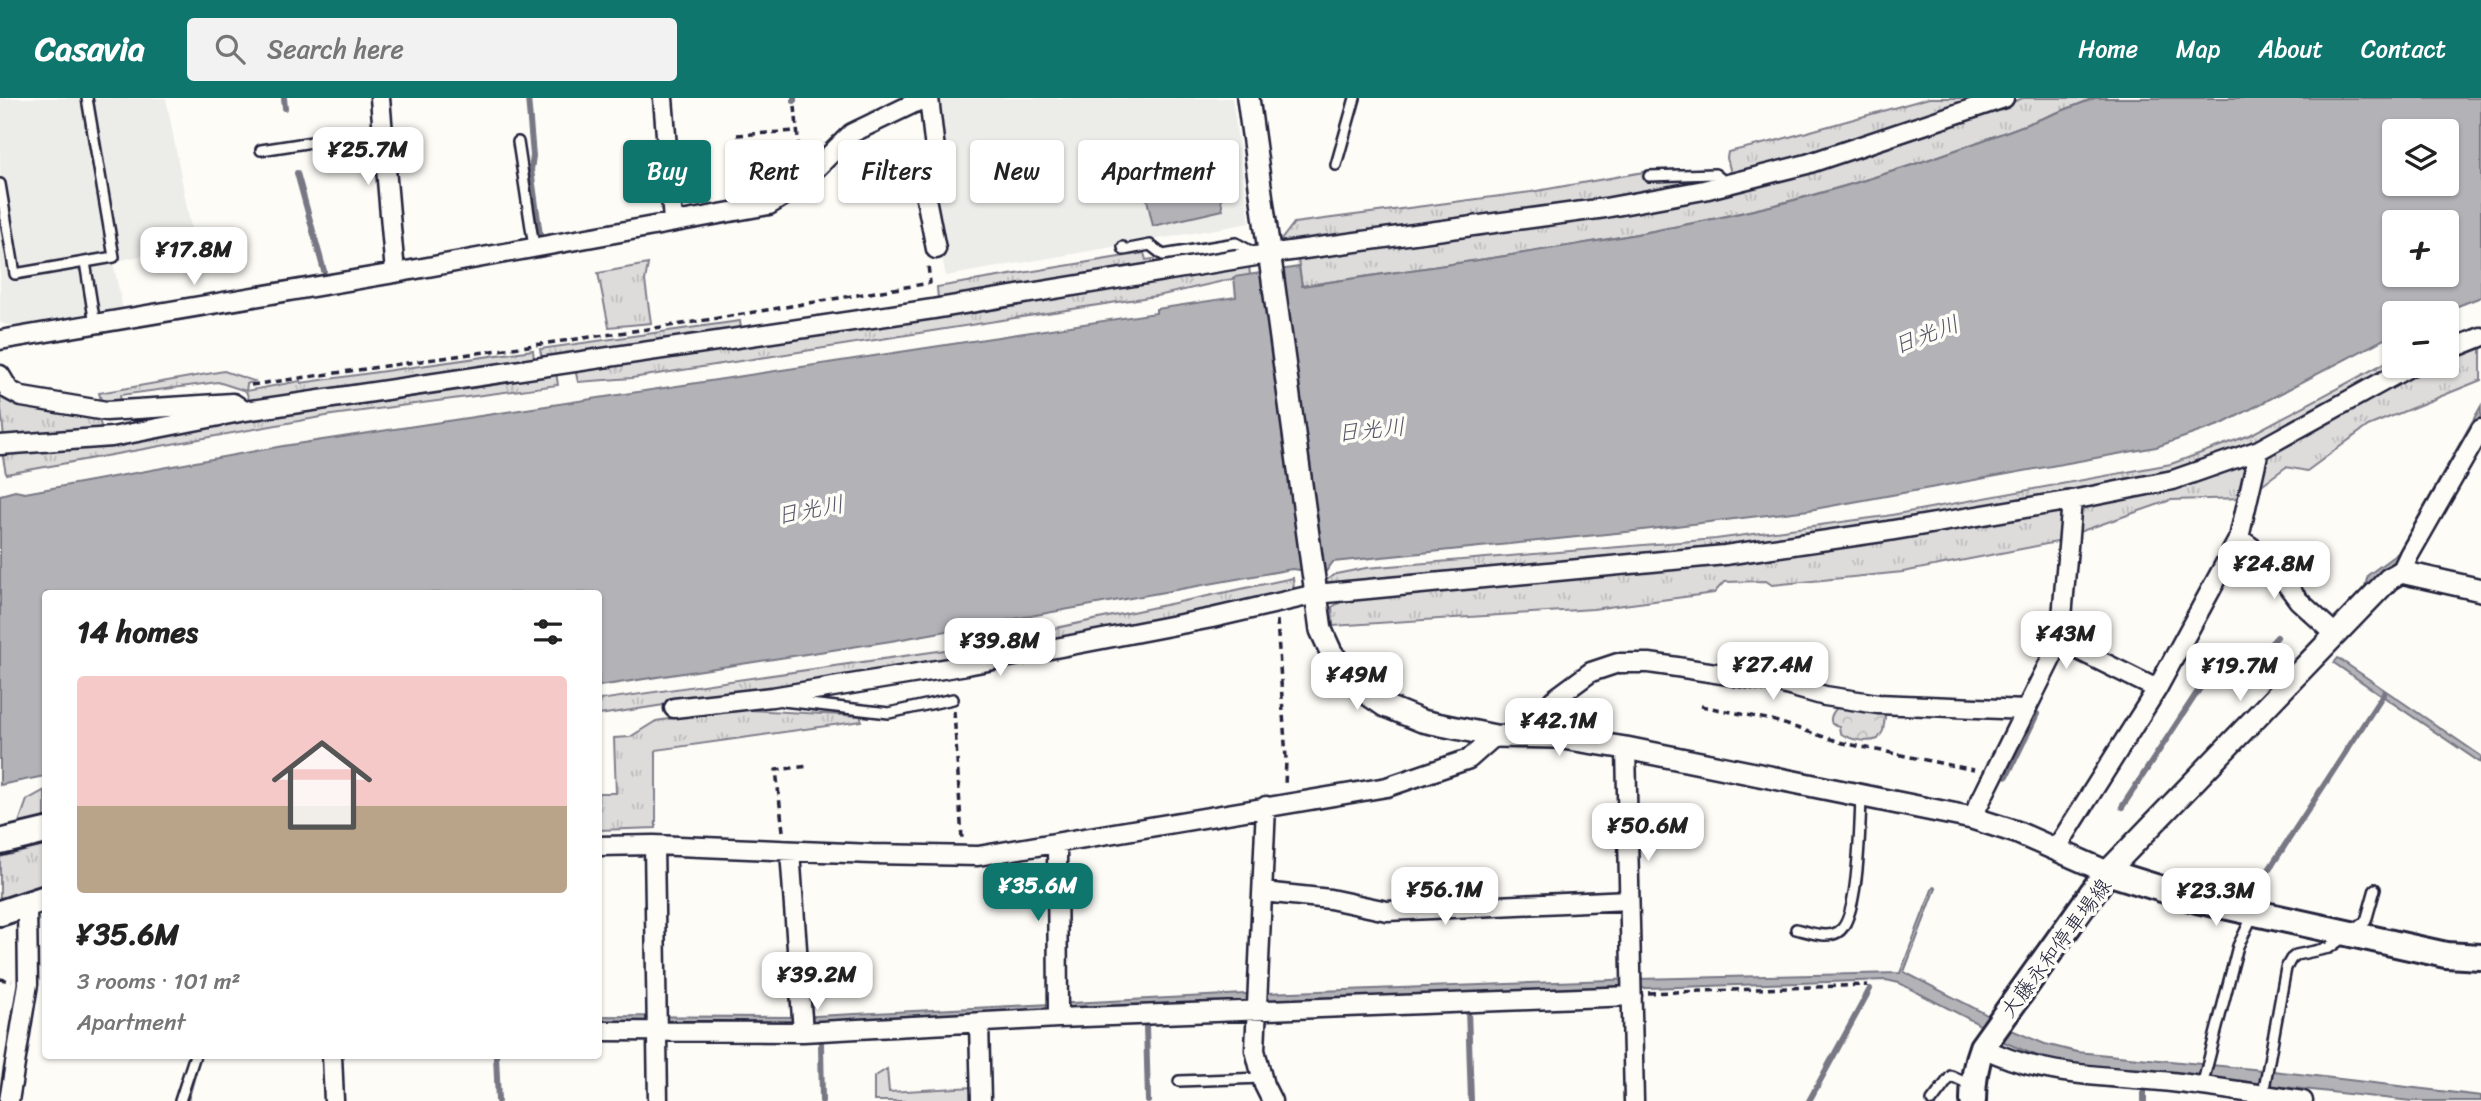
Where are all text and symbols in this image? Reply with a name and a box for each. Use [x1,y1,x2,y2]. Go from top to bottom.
search box [187,18,677,81]
text: Casavia [35,20,145,78]
text: Search here [267,26,404,72]
text: Home [2078,28,2138,70]
text: Map [2176,28,2220,70]
text: About [2258,28,2323,70]
text: Contact [2361,28,2446,70]
icon: search [211,30,249,68]
map controls [2382,119,2459,378]
button: layers [2382,119,2459,196]
pin: ¥25.7M [311,127,425,187]
text: ¥25.7M [329,129,407,170]
chip: Buy [623,140,711,203]
chip: Rent [725,140,824,203]
chip: Filters [838,140,956,203]
chip: New [970,140,1064,203]
chip: Apartment [1078,140,1239,203]
button: + [2382,210,2459,287]
pin: ¥17.8M [137,228,251,287]
text: ¥17.8M [156,229,232,270]
button: − [2382,301,2459,378]
water label: 日光川 [1886,303,1966,367]
water label: 日光川 [1335,406,1407,454]
water label: 日光川 [772,483,848,537]
pin: ¥24.8M [2217,542,2331,601]
text: ¥24.8M [2234,543,2314,584]
text: 14 homes [77,605,198,659]
pin: ¥43M [2025,612,2107,671]
icon: filters [529,613,567,651]
text: ¥43M [2037,613,2095,654]
pin: ¥39.8M [943,618,1057,678]
text: ¥39.8M [960,620,1040,661]
pin: ¥27.4M [1716,642,1830,702]
text: ¥27.4M [1733,644,1813,685]
pin: ¥19.7M [2183,644,2297,703]
text: ¥19.7M [2202,645,2278,686]
pin: ¥49M [1316,652,1398,712]
text: ¥49M [1327,654,1387,695]
pin: ¥42.1M [1502,698,1616,758]
text: ¥42.1M [1521,700,1597,741]
icon: home [259,722,385,848]
pin: ¥50.6M [1591,804,1705,863]
text: ¥50.6M [1608,805,1688,846]
pin: ¥35.6M [981,864,1095,923]
text: ¥35.6M [999,865,1077,906]
pin: ¥56.1M [1388,868,1502,927]
pin: ¥23.3M [2159,868,2273,928]
text: ¥56.1M [1407,869,1483,910]
street label: 大藤永和停車場線 [1990,869,2122,1027]
text: ¥23.3M [2177,870,2255,911]
text: ¥35.6M [77,907,179,961]
pin: ¥39.2M [760,953,874,1012]
text: ¥39.2M [778,954,856,995]
text: 3 rooms · 101 m² [77,961,241,1002]
text: Apartment [77,1002,186,1043]

